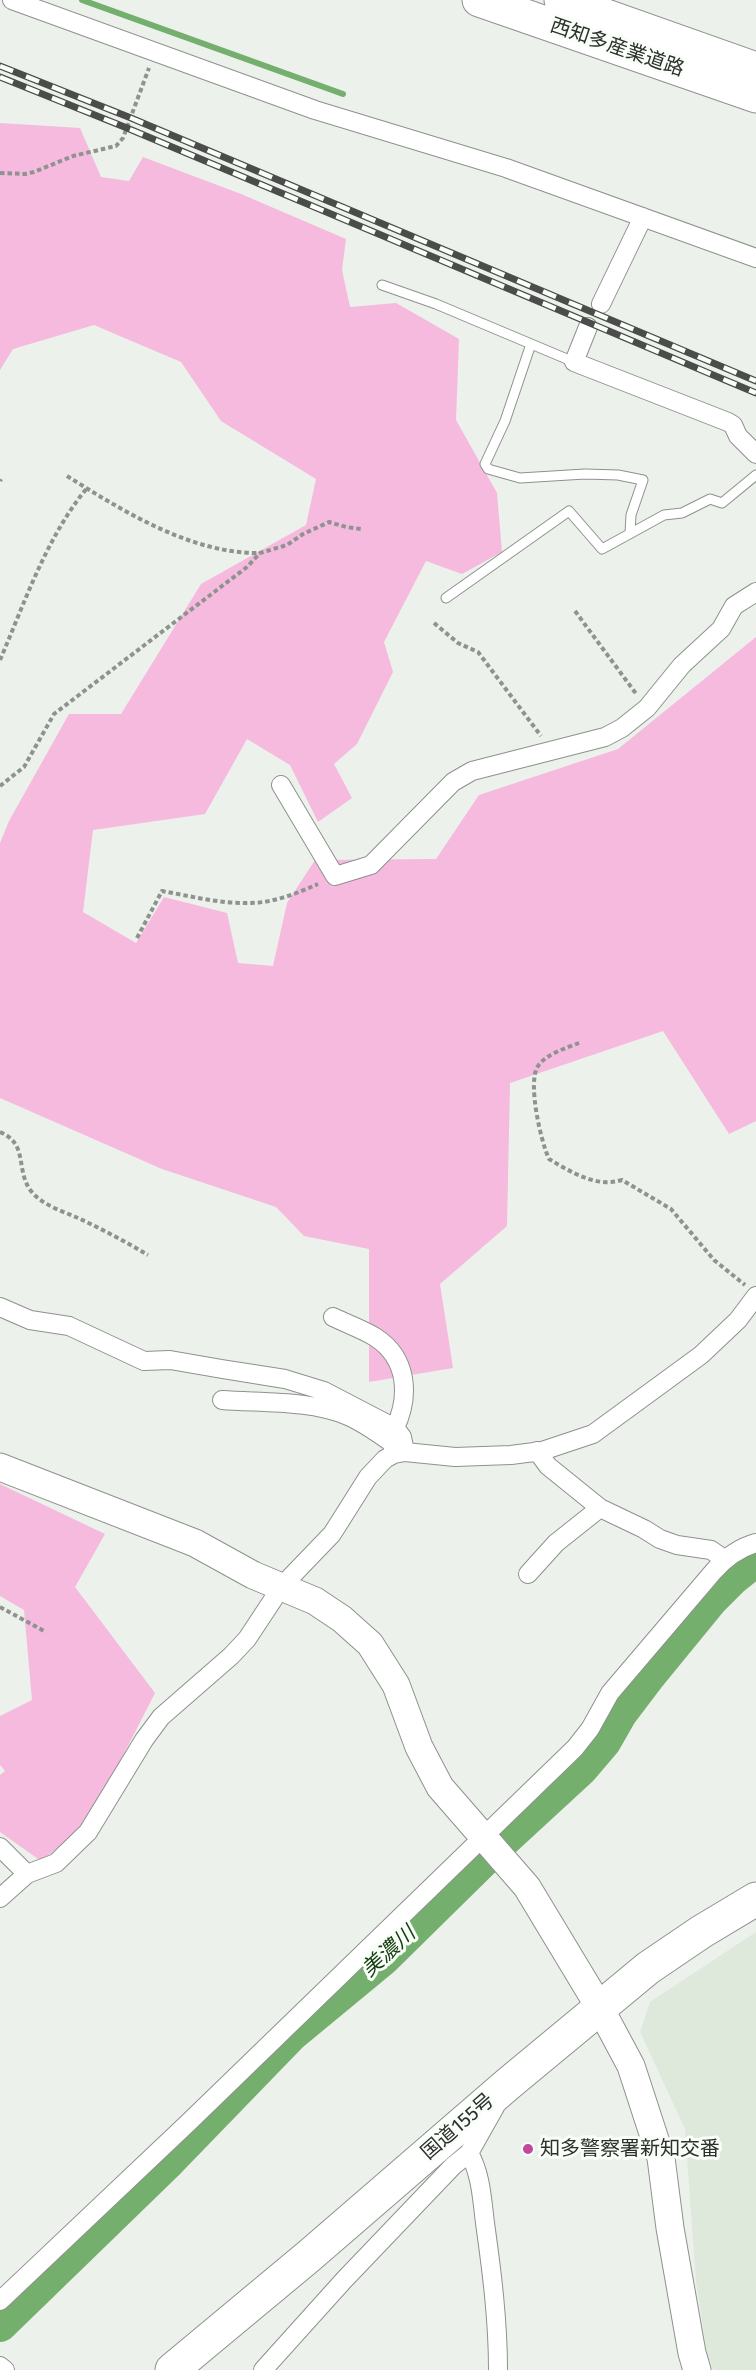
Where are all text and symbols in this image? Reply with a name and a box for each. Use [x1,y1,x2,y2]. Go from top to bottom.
street label: 西知多産業道路 [547,14,687,82]
water label: 美濃川 [357,1922,421,1982]
street label: 国道155号 [417,2089,499,2165]
place label: 知多警察署新知交番 [540,2137,720,2161]
marker: 知多警察署新知交番 [521,2142,535,2156]

